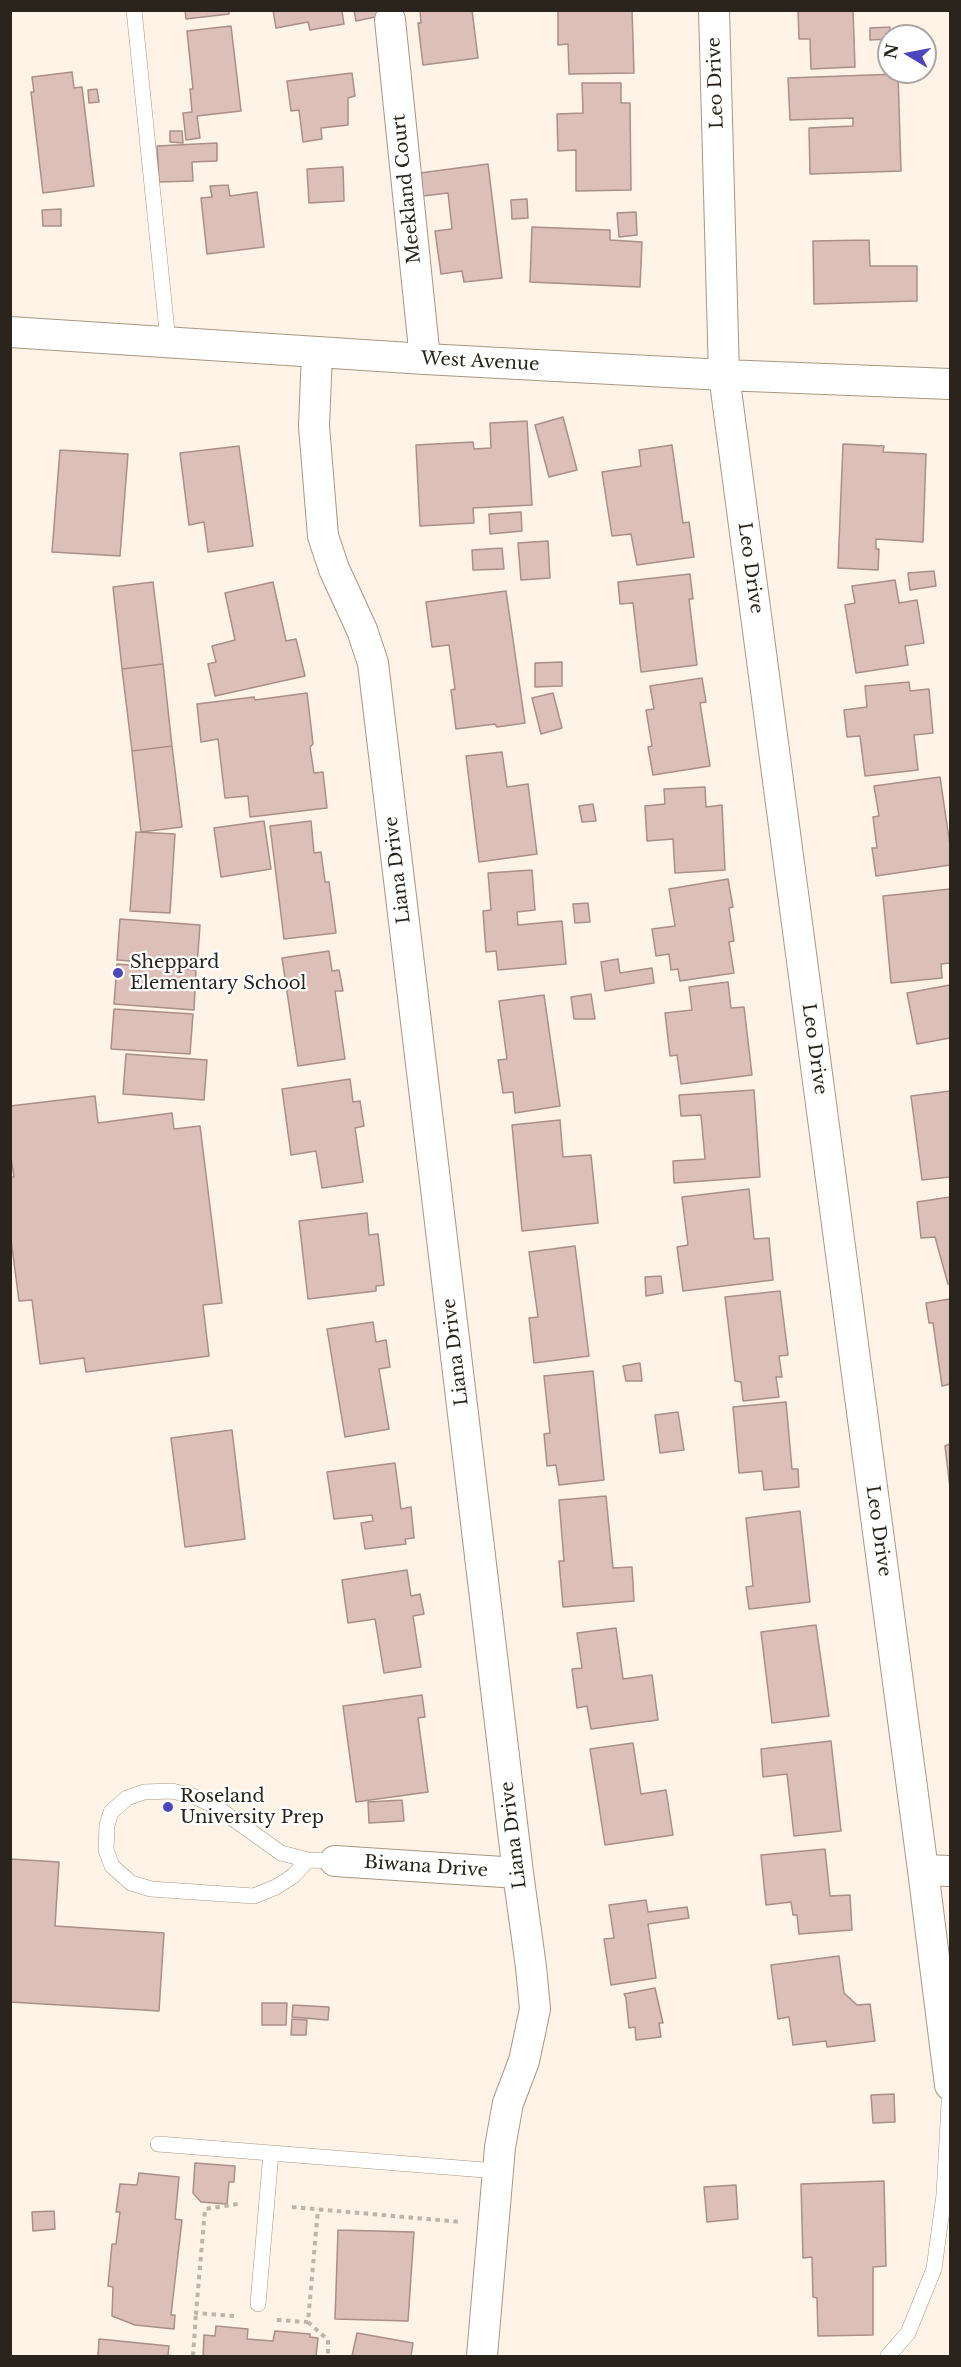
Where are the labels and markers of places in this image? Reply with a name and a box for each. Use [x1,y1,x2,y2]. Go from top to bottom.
place label: Sheppard Elementary School [130,952,306,994]
marker: Sheppard Elementary School [111,966,125,980]
place label: Roseland University Prep [180,1786,324,1828]
marker: Roseland University Prep [161,1800,175,1814]

